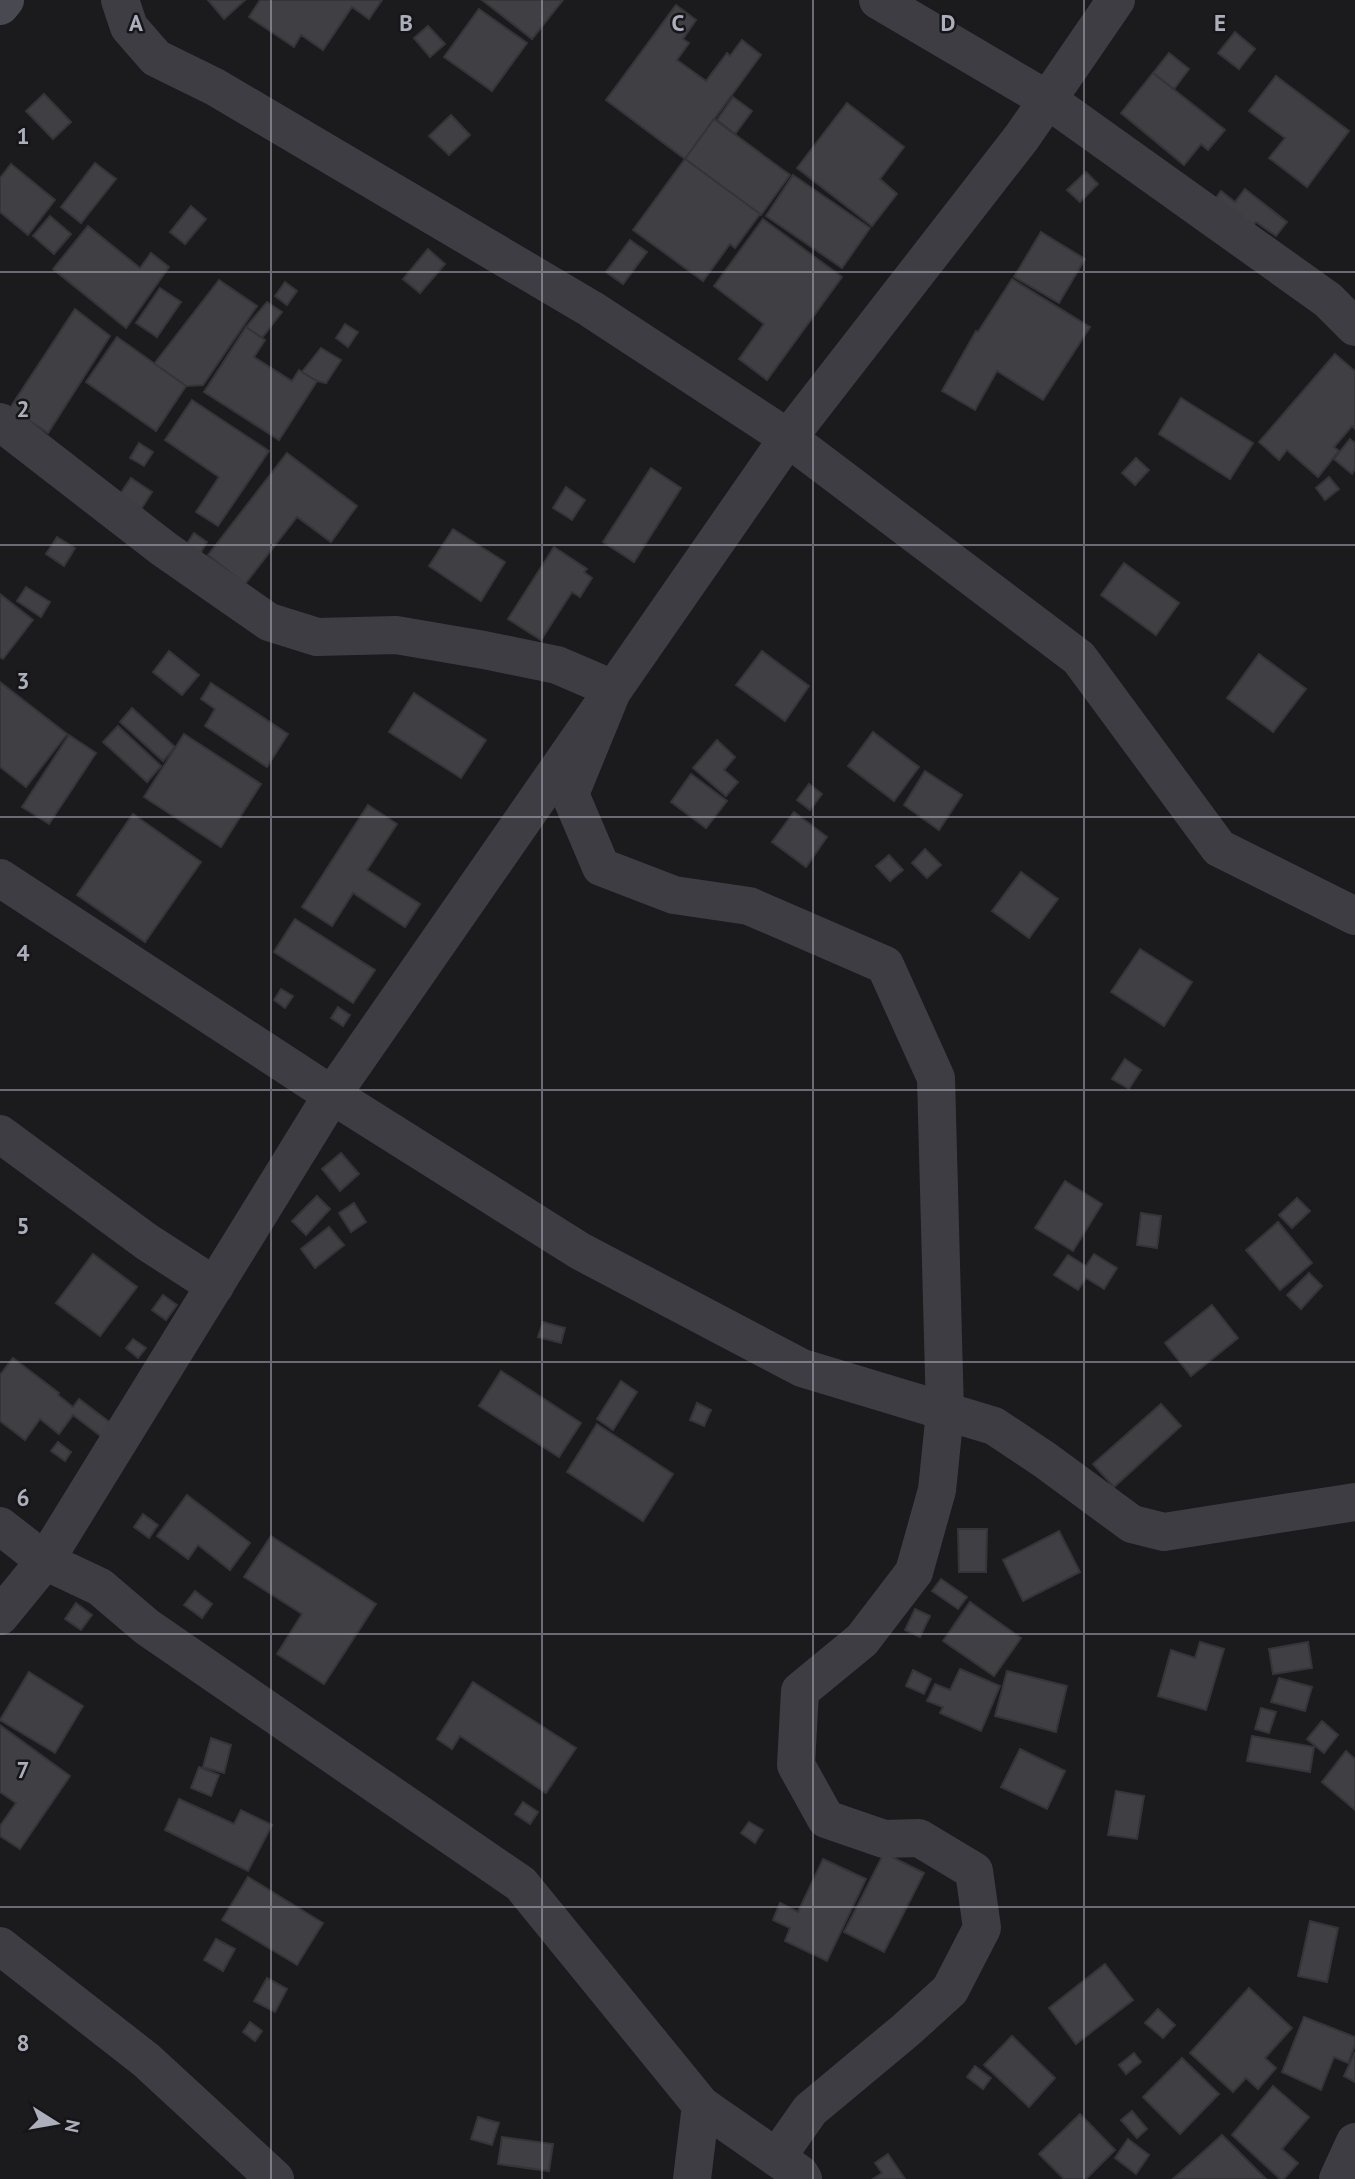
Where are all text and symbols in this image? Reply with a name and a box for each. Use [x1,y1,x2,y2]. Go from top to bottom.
text: A [129,8,143,37]
text: B [399,8,413,37]
text: C [672,8,685,37]
text: D [941,8,955,37]
text: E [1214,8,1226,37]
text: 1 [16,121,30,150]
text: 2 [16,394,30,423]
text: 3 [16,666,30,695]
text: 4 [16,938,30,967]
text: 5 [16,1211,30,1240]
text: 6 [16,1483,30,1512]
text: 7 [16,1755,30,1784]
text: 8 [16,2028,30,2057]
north arrow [21,2088,91,2158]
text: N [60,2118,86,2135]

